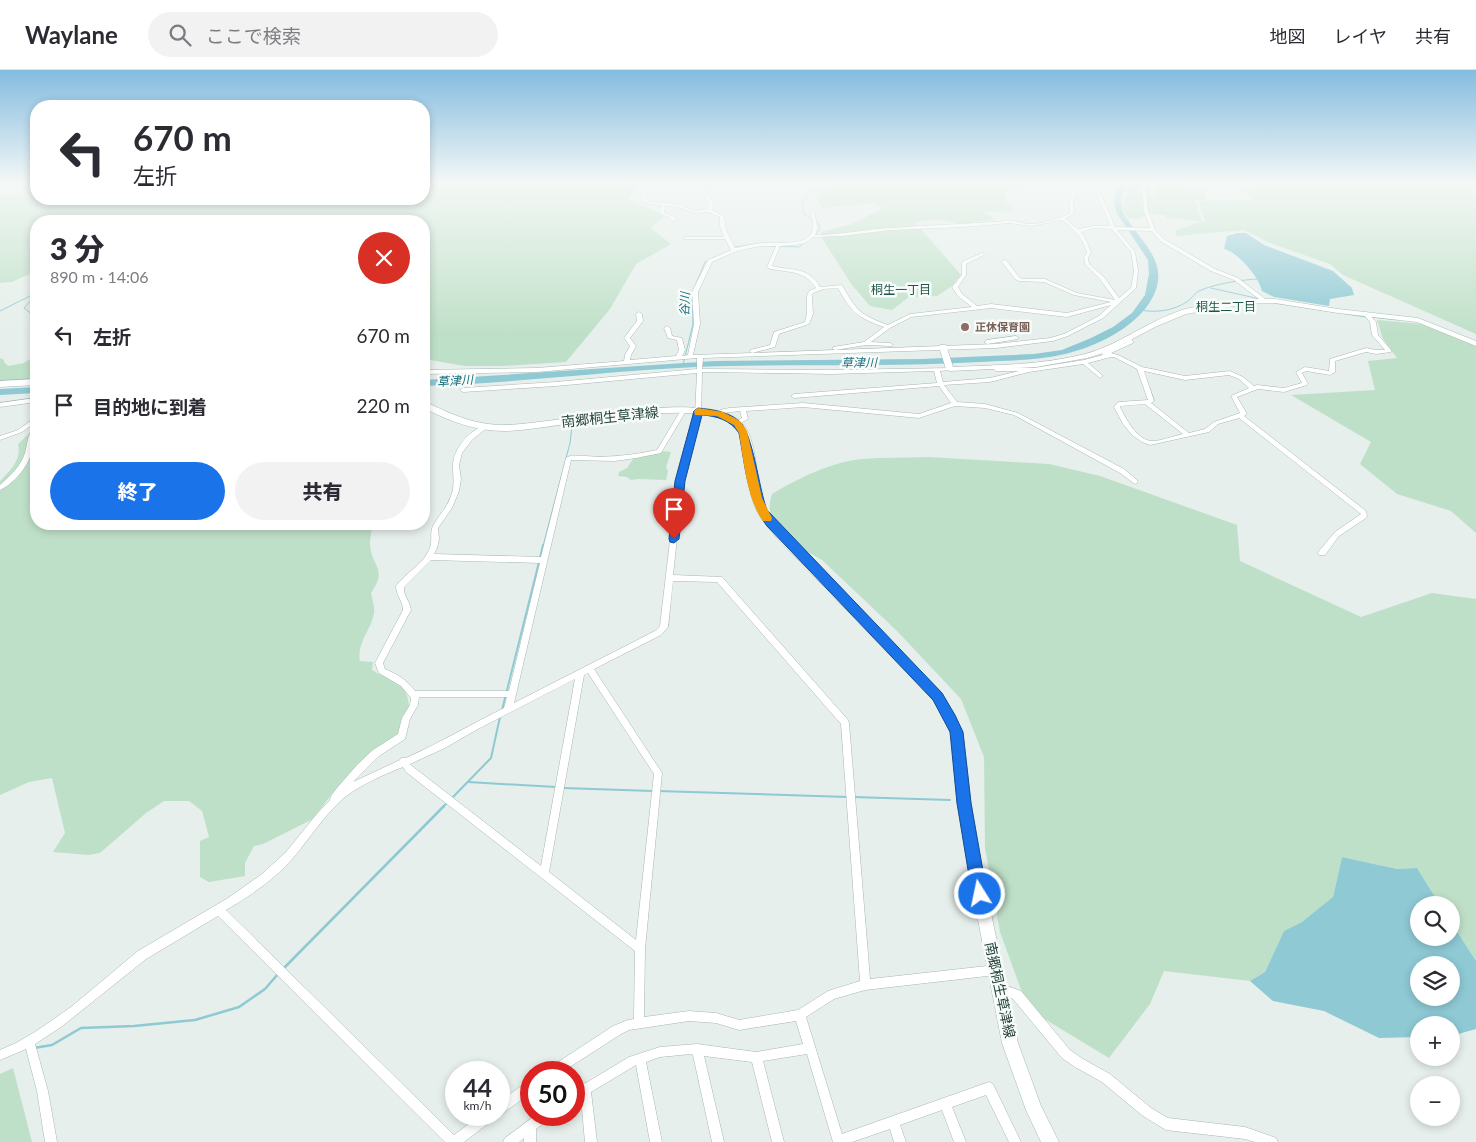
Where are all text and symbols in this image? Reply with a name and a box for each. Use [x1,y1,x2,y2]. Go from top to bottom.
search box [148,12,498,57]
text: Waylane [25,20,118,49]
icon: search [166,21,194,49]
text: ここで検索 [206,24,301,47]
text: 地図 [1270,25,1306,47]
text: レイヤ [1334,25,1387,47]
text: 共有 [1415,25,1451,47]
text: 670 m [133,116,232,158]
icon: left [50,120,115,185]
text: 左折 [133,162,177,189]
text: 3 分 [50,230,104,266]
button: close [358,232,410,284]
text: 890 m · 14:06 [50,267,149,286]
district label: 桐生一丁目 [871,282,931,297]
water label: 谷川 [677,290,692,316]
district label: 桐生二丁目 [1196,299,1256,314]
place label: 正休保育園 [975,320,1030,333]
icon: left [50,321,78,349]
marker: 正休保育園 [959,321,971,333]
text: 670 m [356,324,410,347]
text: 左折 [93,325,131,348]
water label: 草津川 [841,355,879,370]
water label: 草津川 [436,372,475,389]
icon: arrive [50,391,78,419]
text: 220 m [356,394,410,417]
text: 目的地に到着 [93,395,207,418]
street label: 南郷桐生草津線 [560,403,660,430]
button: 終了 [50,462,225,520]
button: 共有 [235,462,410,520]
pin [653,488,695,539]
icon: arrive [660,495,688,523]
position arrow [953,867,1005,919]
map controls [1410,896,1460,1126]
button: search [1410,896,1460,946]
street label: 南郷桐生草津線 [982,940,1019,1040]
button: layers [1410,956,1460,1006]
button: + [1410,1016,1460,1066]
speed limit sign: 50 [520,1061,585,1126]
text: 44 [463,1072,492,1102]
button: − [1410,1076,1460,1126]
text: km/h [463,1098,492,1113]

